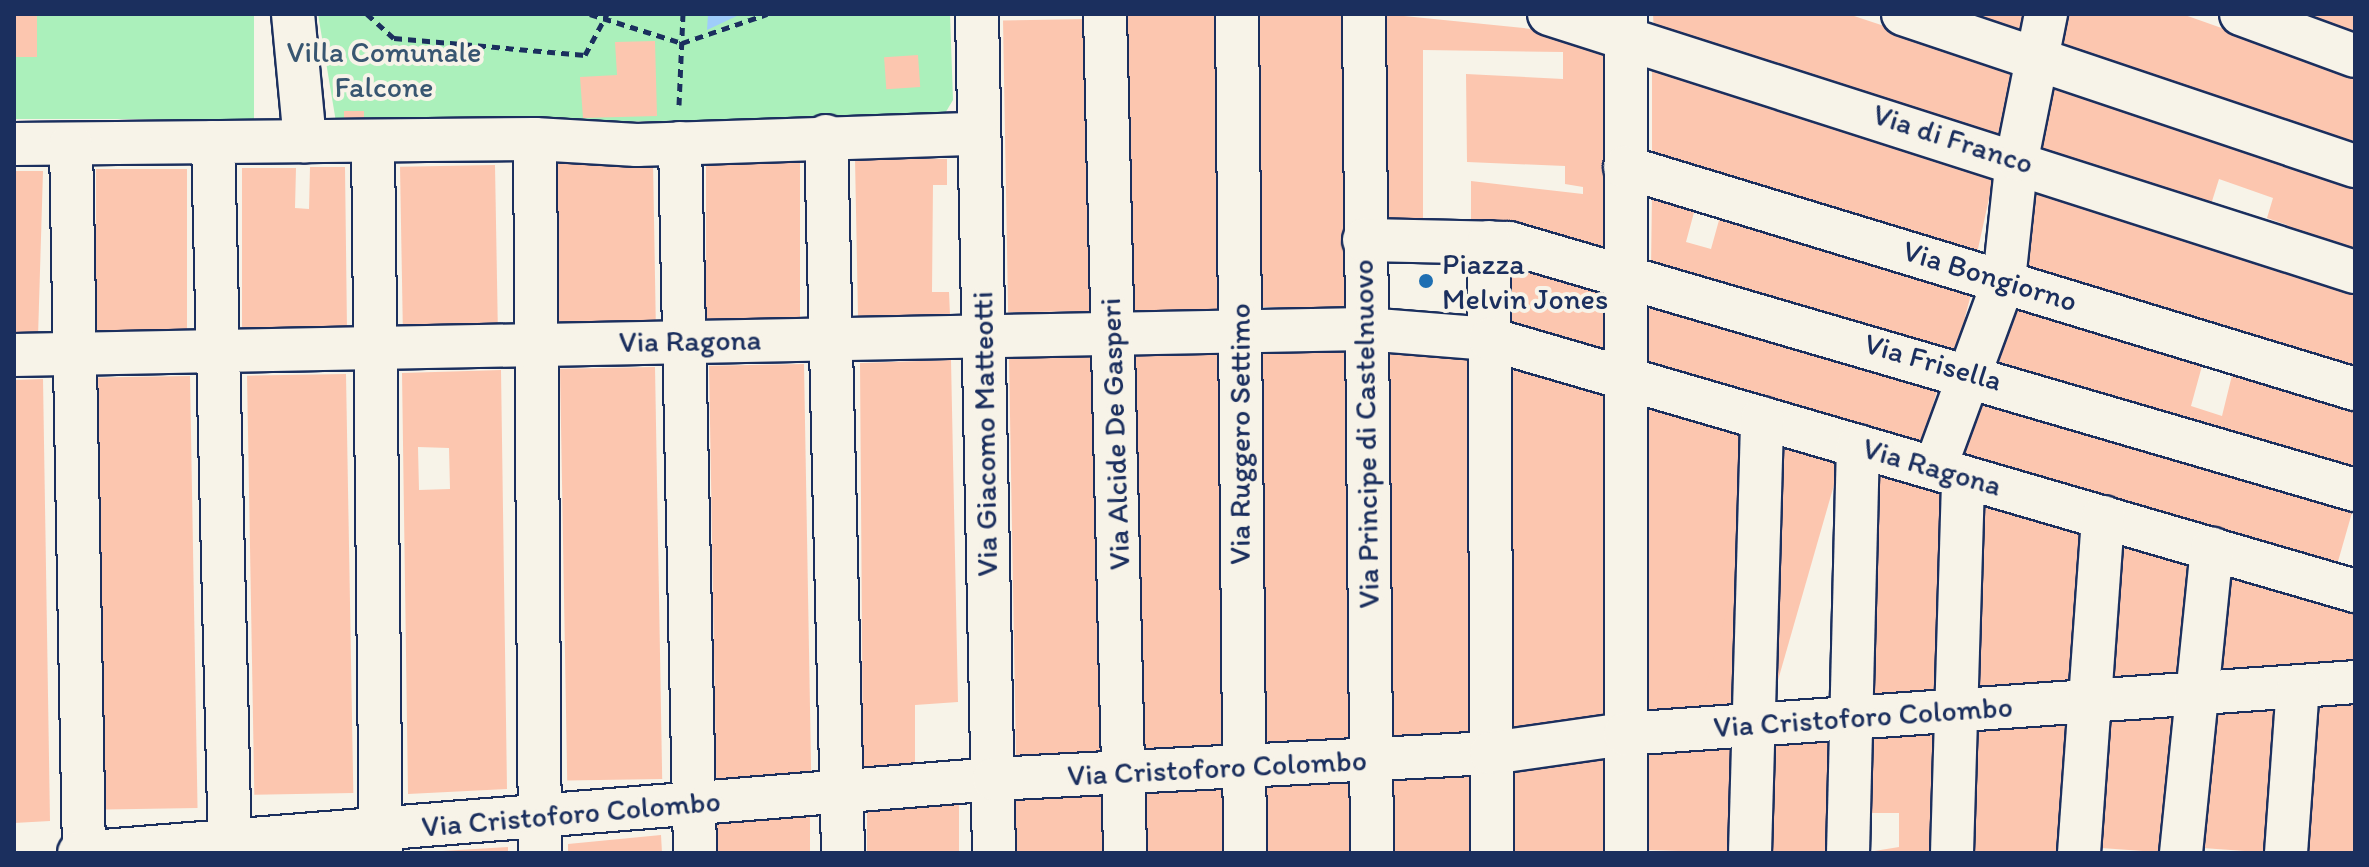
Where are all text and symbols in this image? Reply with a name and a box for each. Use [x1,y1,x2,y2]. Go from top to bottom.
park label: Villa Comunale Falcone [287,34,481,104]
street label: Via di Franco [1869,96,2037,182]
street label: Via Bongiorno [1898,232,2082,320]
place label: Piazza Melvin Jones [1442,246,1608,316]
street label: Via Principe di Castelnuovo [1345,259,1387,609]
marker: Piazza Melvin Jones [1417,272,1435,290]
street label: Via Giacomo Matteotti [965,291,1005,577]
street label: Via Alcide De Gasperi [1092,297,1138,571]
street label: Via Ruggero Settimo [1222,303,1258,565]
street label: Via Ragona [618,322,762,360]
street label: Via Frisella [1860,325,2006,399]
street label: Via Ragona [1858,430,2006,504]
street label: Via Cristoforo Colombo [1713,689,2013,745]
street label: Via Cristoforo Colombo [1067,742,1367,794]
street label: Via Cristoforo Colombo [421,783,721,845]

